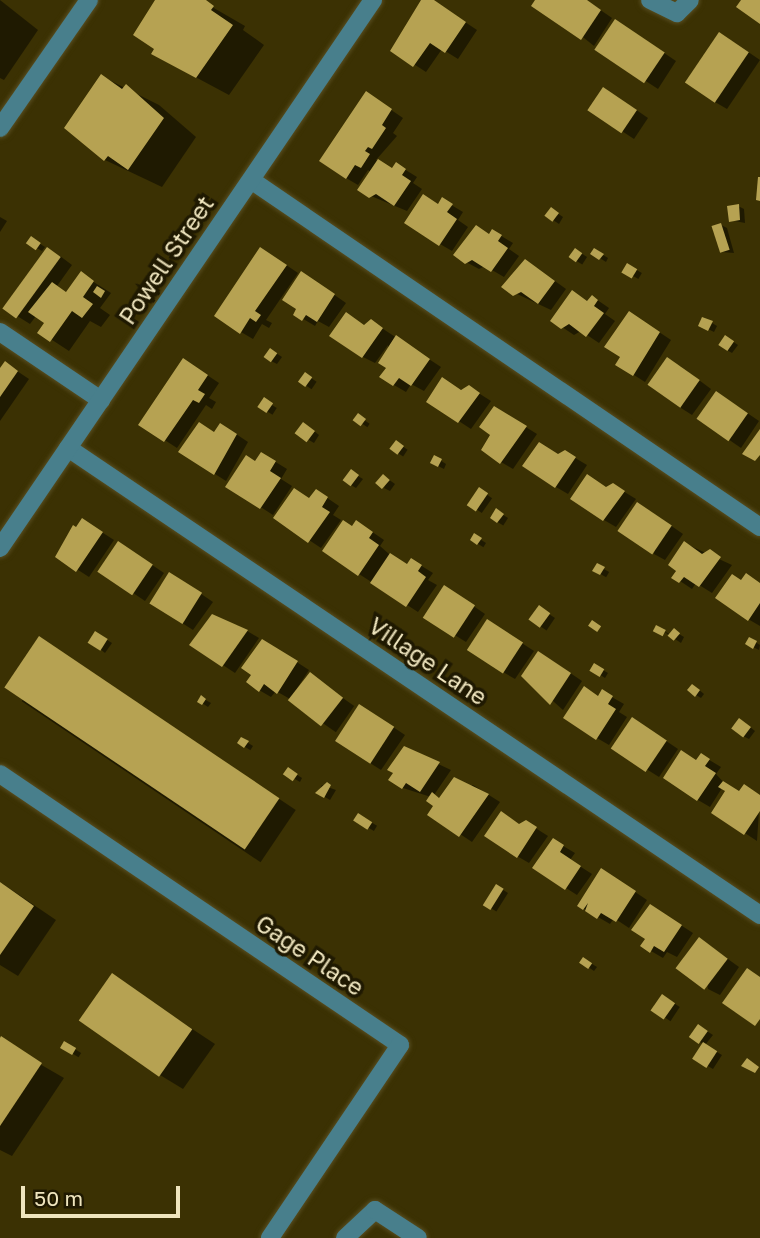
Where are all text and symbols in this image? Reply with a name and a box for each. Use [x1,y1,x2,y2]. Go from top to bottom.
street label: Powell Street [113,191,219,329]
street label: Village Lane [364,611,492,711]
street label: Gage Place [251,909,369,1001]
scale bar [24,1172,184,1216]
text: 50 m [34,1185,83,1211]

